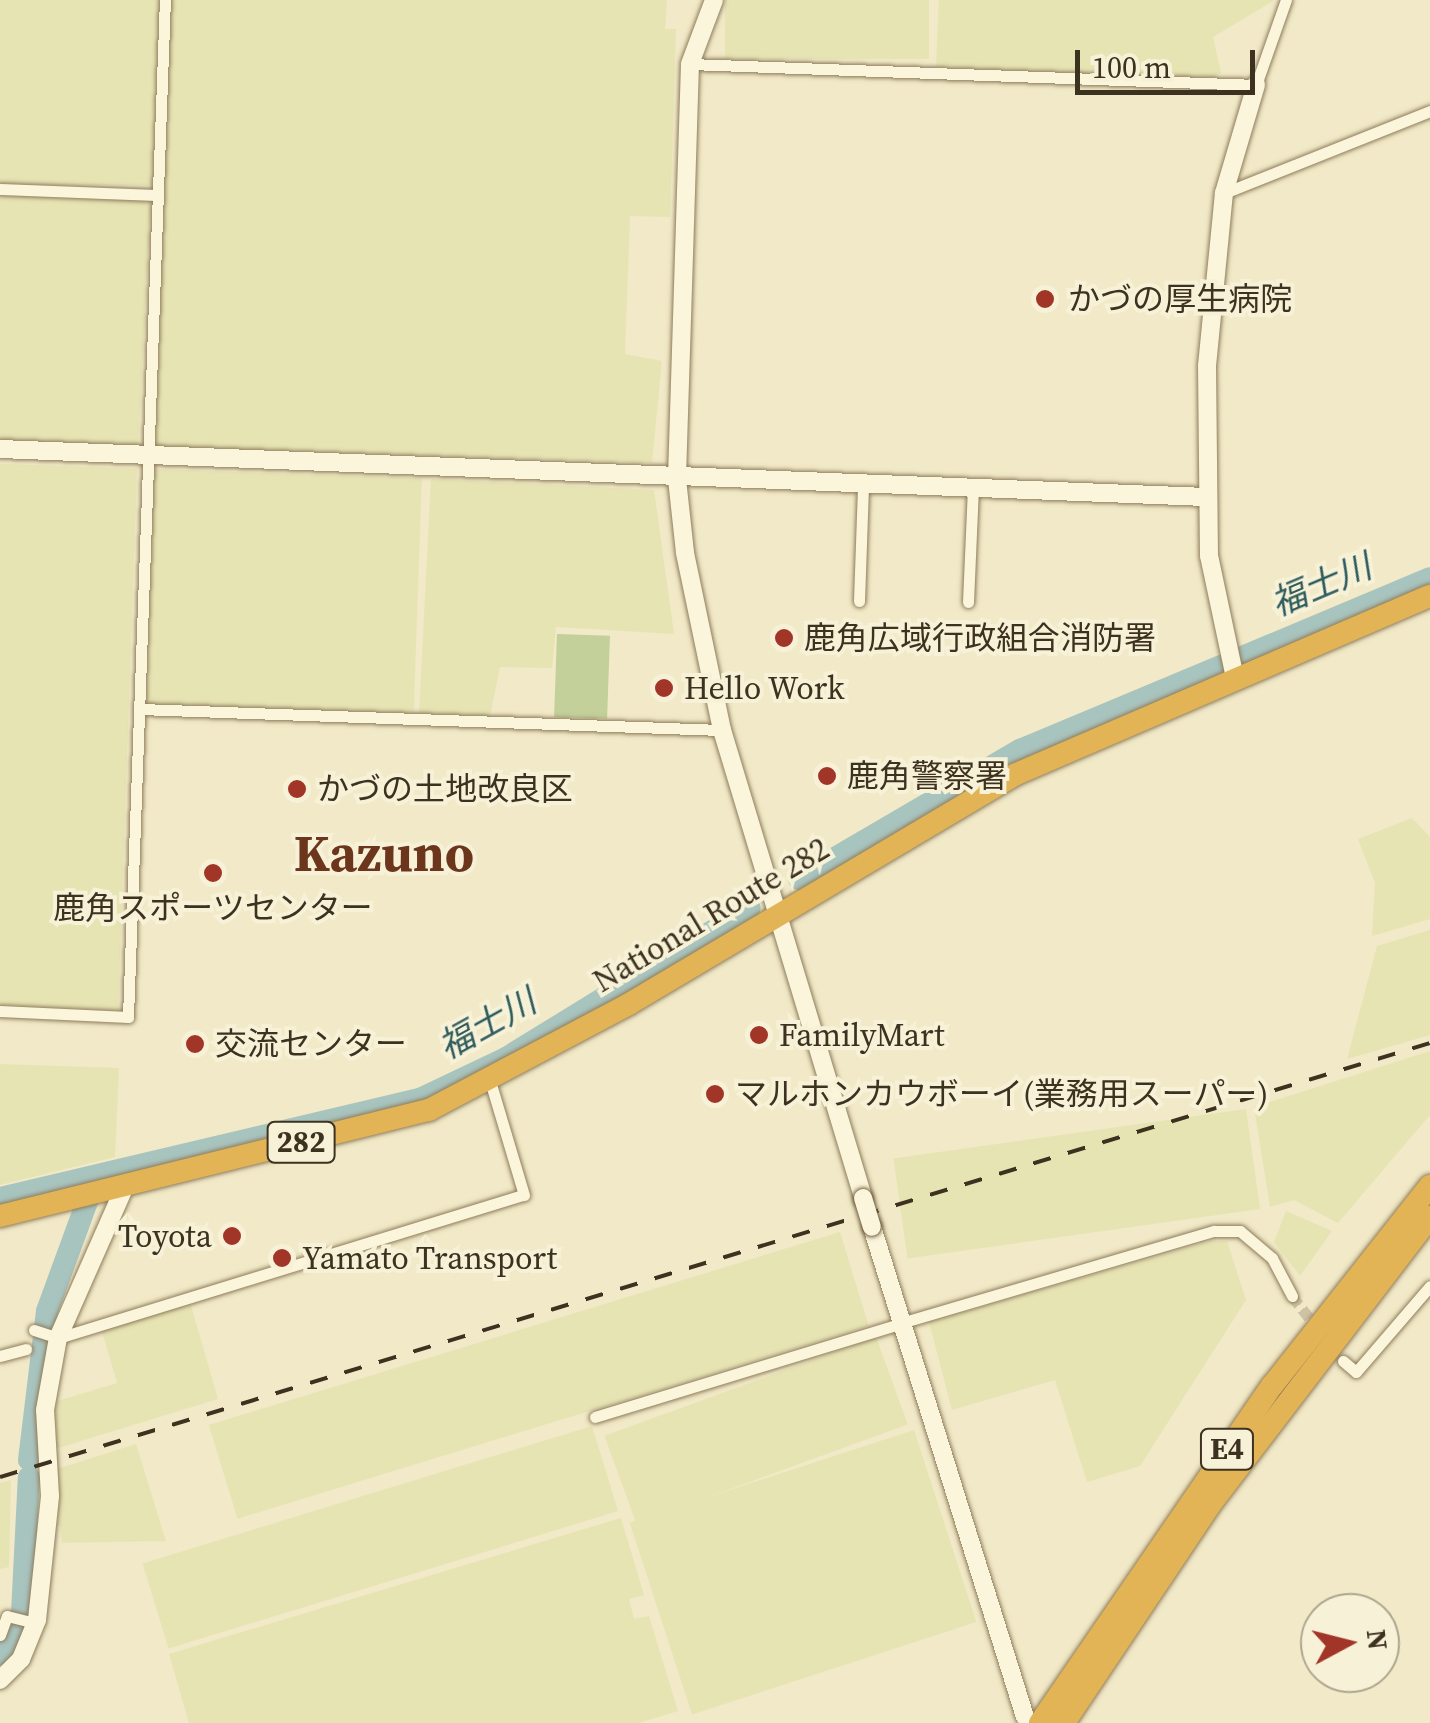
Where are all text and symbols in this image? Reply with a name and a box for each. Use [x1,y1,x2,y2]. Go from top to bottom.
scale bar [1080,30,1260,92]
text: 100 m [1092,47,1171,88]
place label: かづの厚生病院 [1068,280,1292,318]
marker: かづの厚生病院 [1032,286,1058,312]
water label: 福士川 [1264,545,1378,625]
place label: 鹿角広域行政組合消防署 [804,619,1156,657]
marker: 鹿角広域行政組合消防署 [773,627,795,649]
place label: Hello Work [684,669,845,707]
marker: Hello Work [653,677,675,699]
place label: 鹿角警察署 [847,757,1007,795]
marker: 鹿角警察署 [816,765,838,787]
place label: かづの土地改良区 [317,770,573,808]
marker: かづの土地改良区 [286,778,308,800]
district label: Kazuno [294,822,474,884]
street label: National Route 282 [586,829,836,1001]
marker: 鹿角スポーツセンター [202,862,224,884]
place label: 鹿角スポーツセンター [53,889,373,927]
water label: 福士川 [431,980,543,1068]
place label: FamilyMart [779,1016,945,1054]
marker: FamilyMart [748,1024,770,1046]
place label: 交流センター [215,1025,407,1063]
marker: 交流センター [184,1033,206,1055]
place label: マルホンカウボーイ(業務用スーパー) [735,1075,1269,1113]
marker: マルホンカウボーイ(業務用スーパー) [704,1083,726,1105]
road number: 282 [266,1117,336,1167]
place label: Toyota [118,1217,212,1255]
marker: Toyota [221,1225,243,1247]
place label: Yamato Transport [302,1239,558,1277]
marker: Yamato Transport [271,1247,293,1269]
road number: E4 [1200,1424,1254,1474]
north arrow [1300,1593,1400,1693]
text: N [1358,1627,1398,1652]

